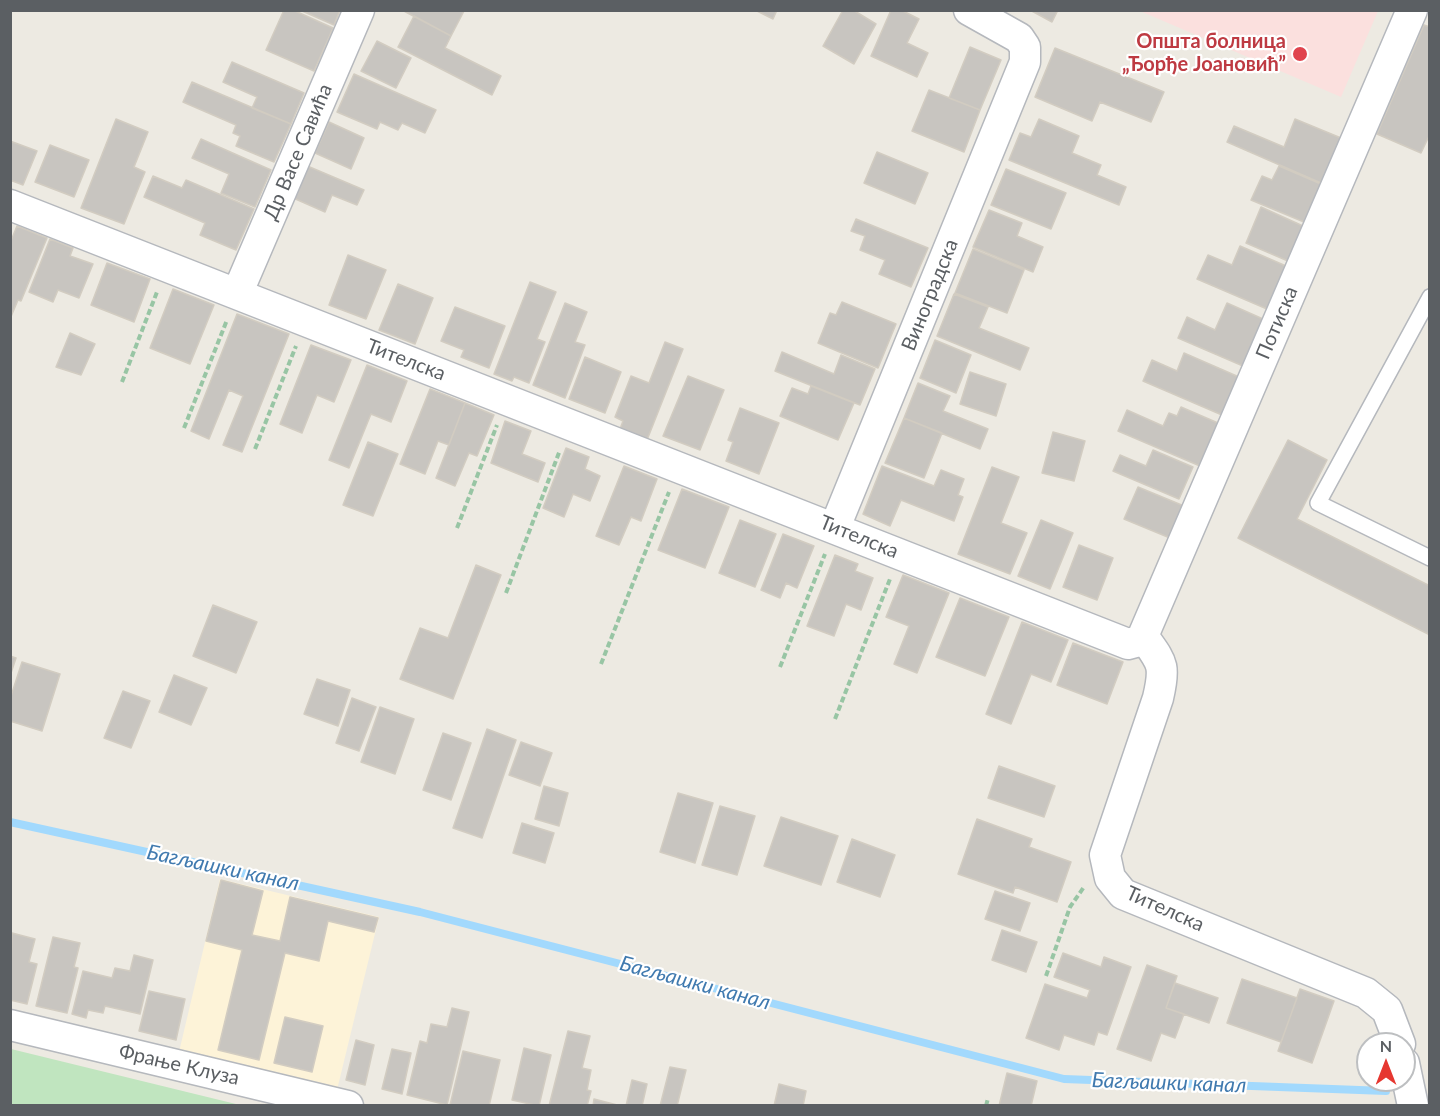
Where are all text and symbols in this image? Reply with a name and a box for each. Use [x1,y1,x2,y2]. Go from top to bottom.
place label: Општа болница „Ђорђе Јоановић” [1122,30,1286,77]
marker: Општа болница „Ђорђе Јоановић” [1291,45,1309,63]
street label: Др Васе Савића [259,80,337,224]
street label: Виноградска [897,236,963,354]
street label: Потиска [1251,283,1303,363]
street label: Тителска [363,334,449,386]
street label: Тителска [816,510,902,564]
water label: Багљашки канал [145,840,301,896]
street label: Тителска [1122,881,1208,937]
water label: Багљашки канал [617,951,773,1015]
north arrow [1356,1032,1416,1092]
text: N [1380,1036,1392,1055]
street label: Фрање Клуза [116,1039,242,1091]
water label: Багљашки канал [1091,1068,1247,1098]

